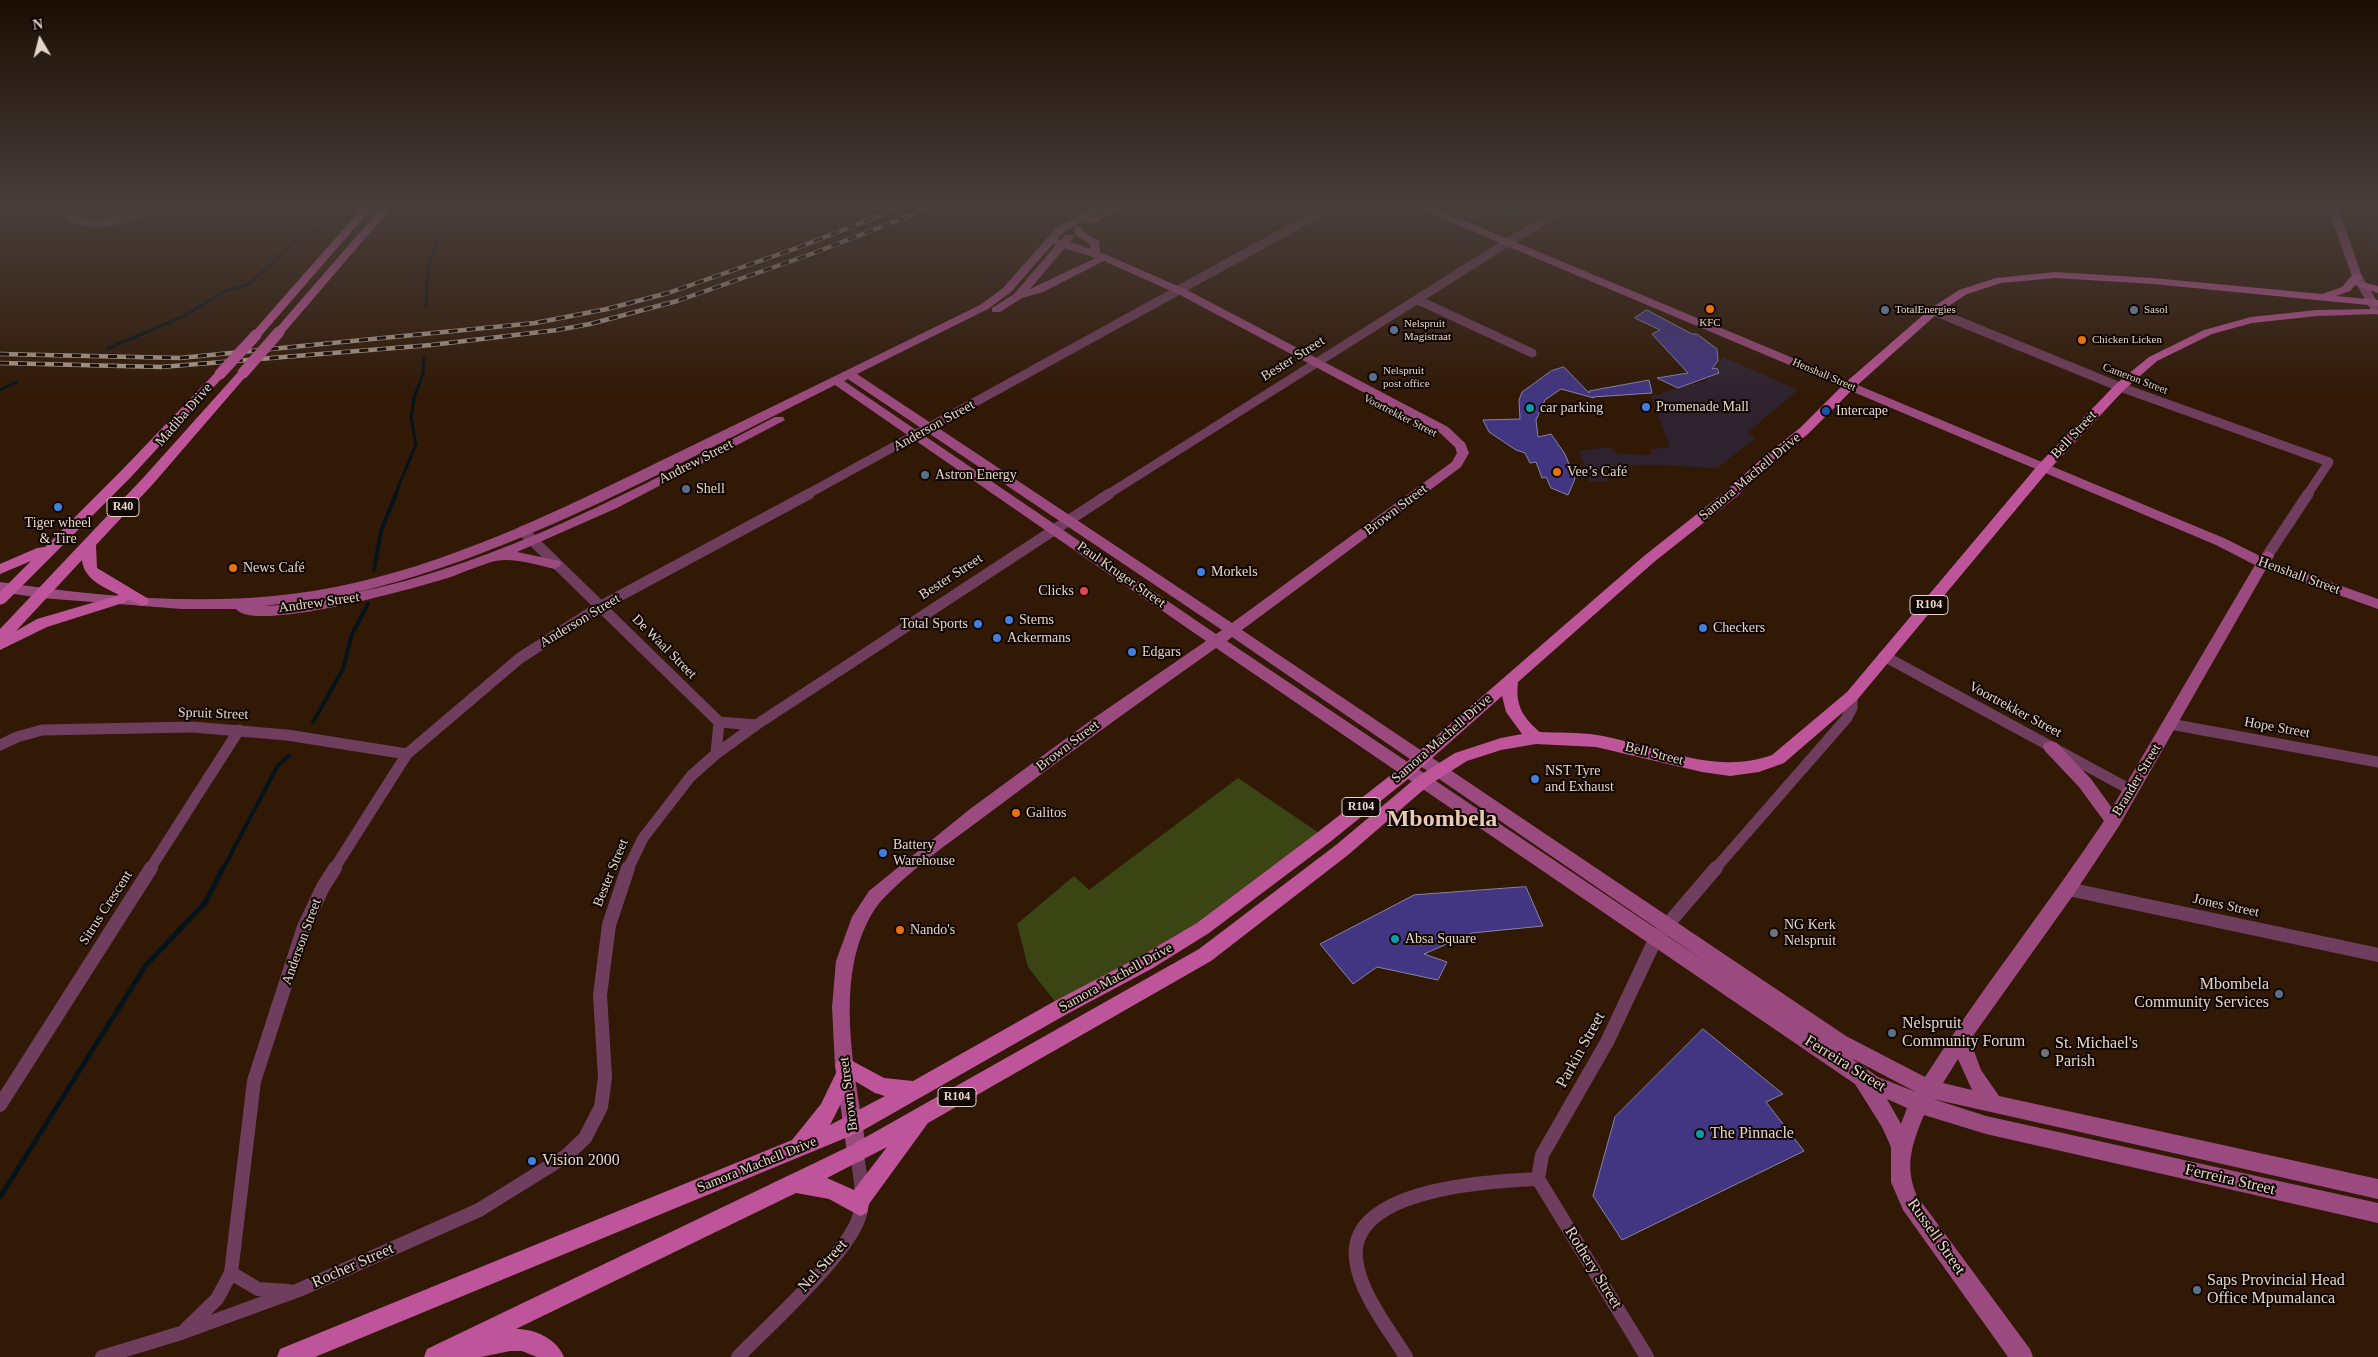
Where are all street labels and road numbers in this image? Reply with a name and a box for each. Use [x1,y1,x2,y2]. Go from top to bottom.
street label: Bester Street [1258,333,1328,385]
street label: Henshall Street [1790,356,1858,394]
street label: Cameron Street [2101,361,2169,397]
street label: Madiba Drive [152,380,216,450]
street label: Voortrekker Street [1361,392,1439,440]
street label: Anderson Street [890,397,978,455]
street label: Bell Street [2048,408,2100,462]
street label: Samora Machell Drive [1696,430,1804,524]
street label: Andrew Street [656,436,736,488]
street label: Brown Street [1361,481,1431,539]
road number: R40 [107,498,139,516]
street label: Paul Kruger Street [1074,538,1168,612]
street label: Bester Street [916,550,986,604]
street label: Henshall Street [2256,553,2342,599]
street label: Andrew Street [278,589,360,617]
street label: Anderson Street [537,590,623,652]
road number: R104 [1910,596,1948,614]
street label: De Waal Street [628,611,700,683]
street label: Voortrekker Street [1966,678,2064,742]
street label: Samora Machell Drive [1388,691,1496,787]
street label: Spruit Street [178,704,248,724]
street label: Hope Street [2243,714,2311,742]
street label: Brown Street [1033,717,1103,775]
street label: Bell Street [1623,739,1685,769]
street label: Brander Street [2109,741,2165,819]
road number: R104 [1342,798,1380,816]
street label: Bester Street [590,837,632,909]
street label: Sitrus Crescent [76,868,136,948]
street label: Jones Street [2191,891,2261,921]
street label: Anderson Street [279,897,325,987]
street label: Samora Machell Drive [1056,940,1176,1016]
street label: Parkin Street [1552,1009,1610,1091]
street label: Ferreira Street [1801,1031,1889,1097]
street label: Brown Street [836,1056,862,1132]
road number: R104 [938,1088,976,1106]
street label: Samora Machell Drive [695,1133,819,1197]
street label: Ferreira Street [2183,1160,2277,1200]
street label: Russell Street [1903,1195,1969,1279]
street label: Rothery Street [1560,1224,1626,1312]
street label: Nel Street [794,1236,852,1296]
street label: Rocher Street [309,1239,397,1293]

